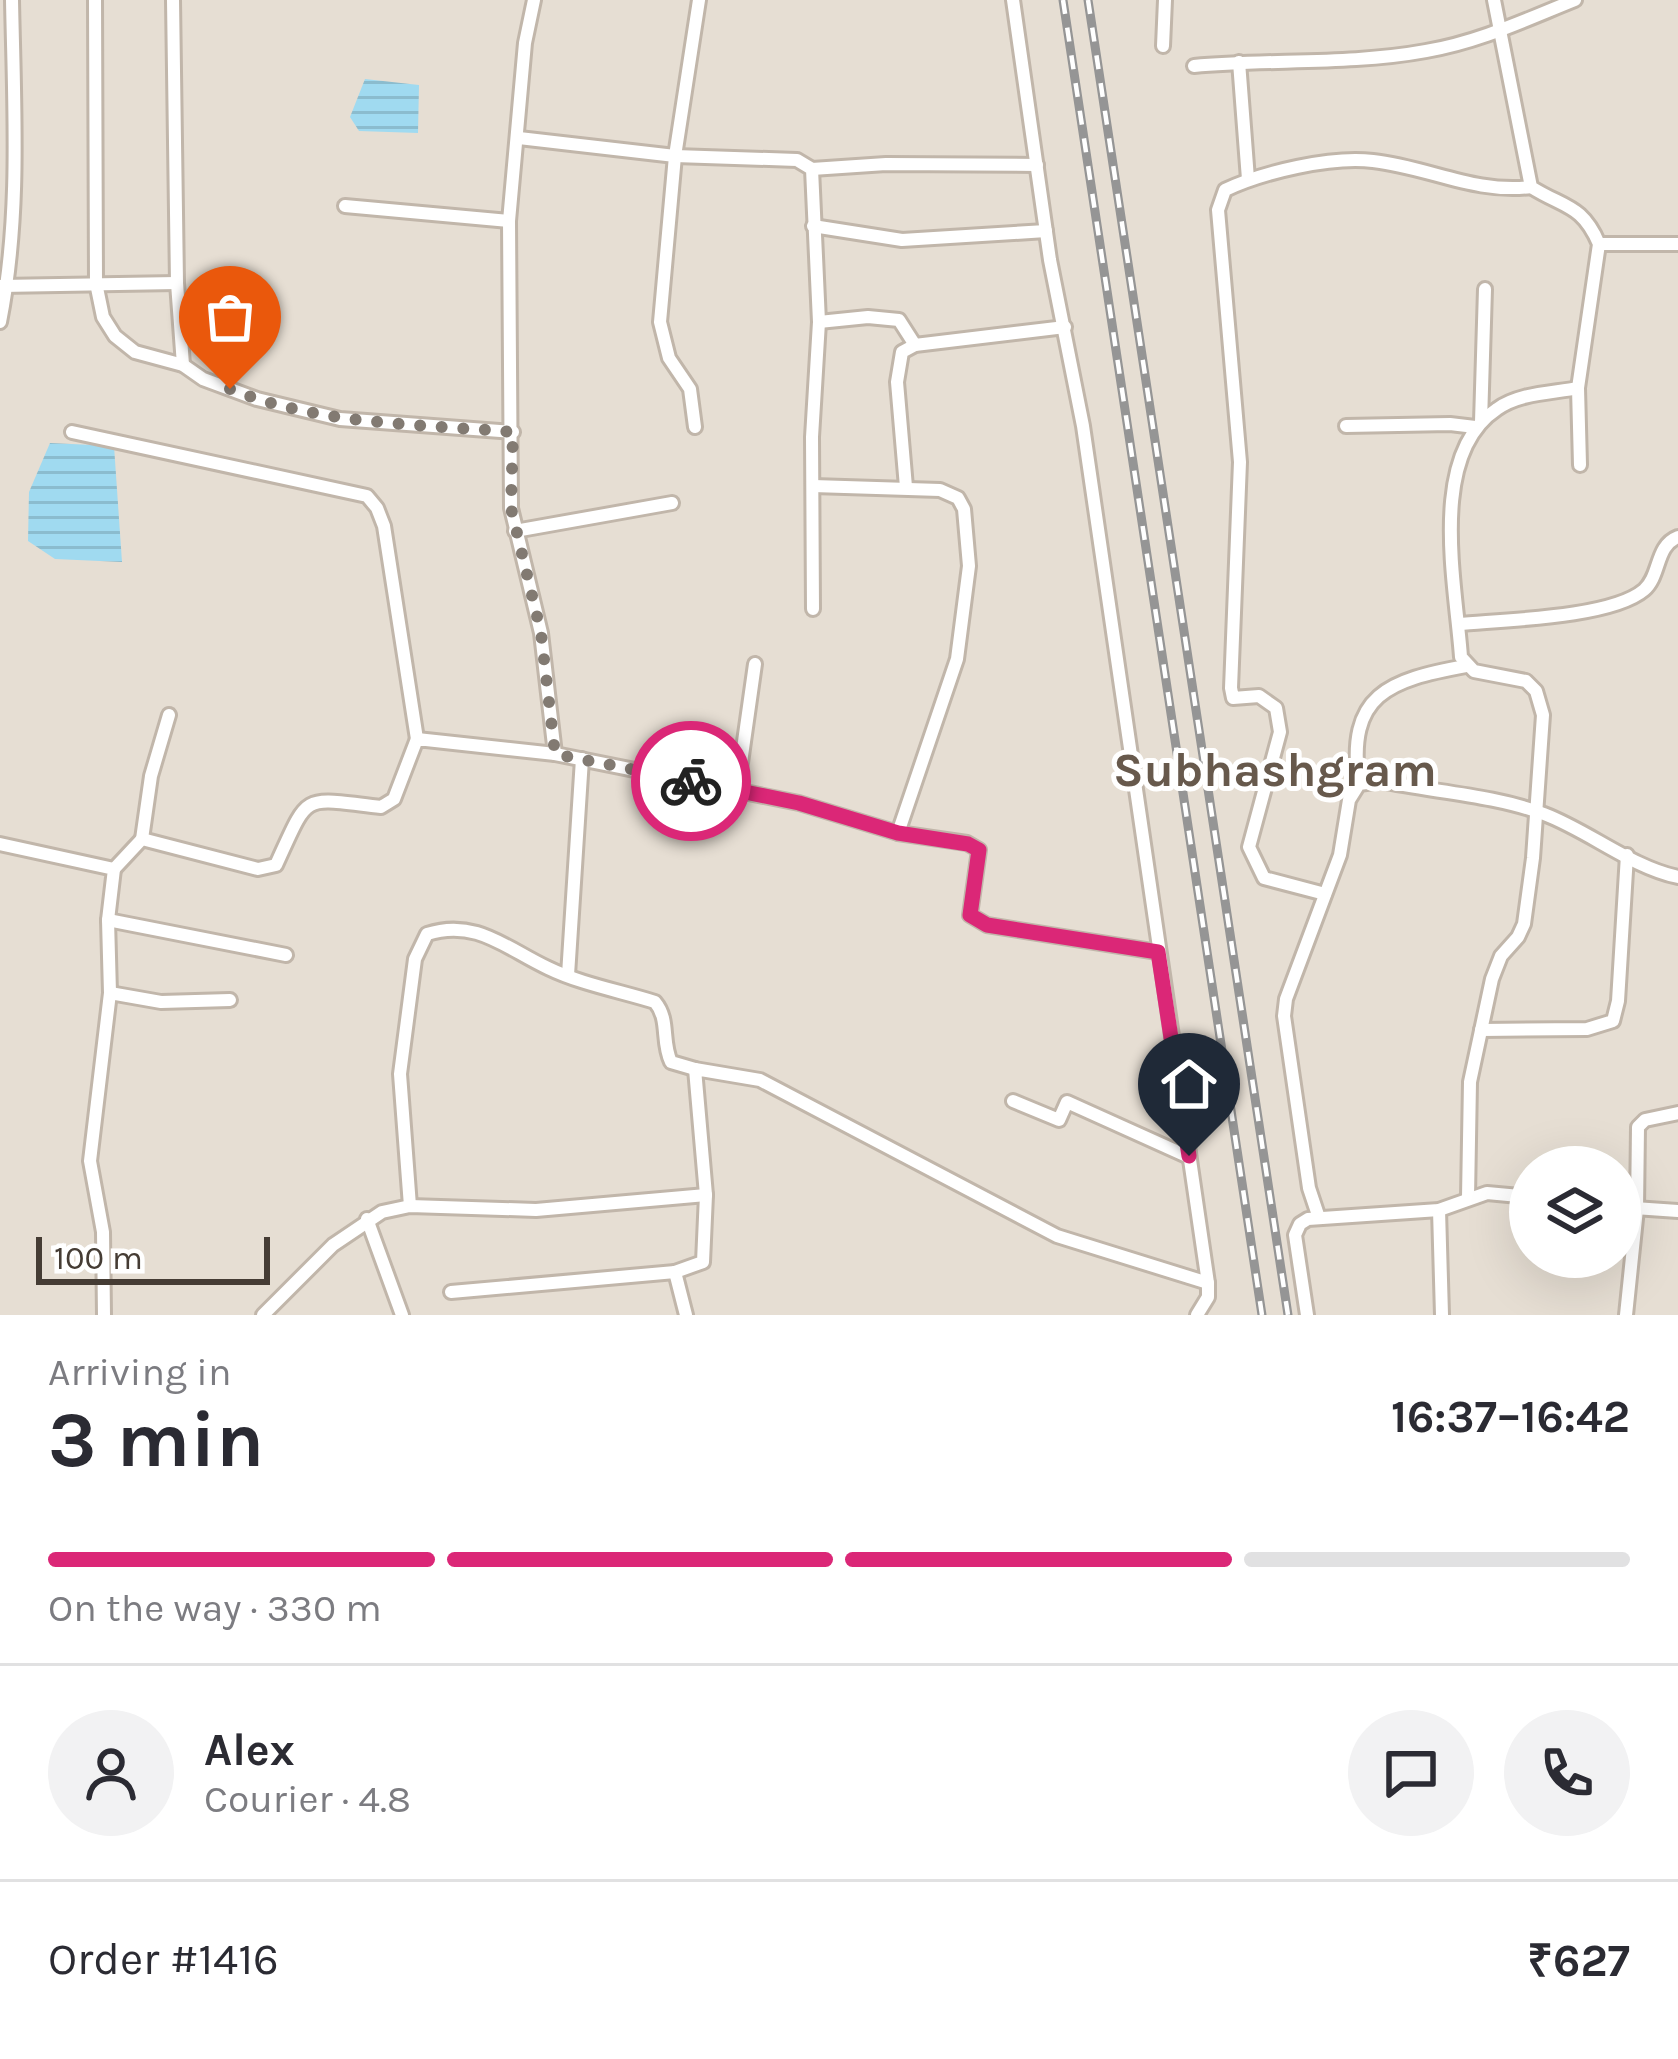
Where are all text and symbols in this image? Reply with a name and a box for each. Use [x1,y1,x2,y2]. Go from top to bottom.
pin [179,266,281,389]
icon: bag [197,284,263,350]
courier [631,721,751,841]
district label: Subhashgram [1113,742,1437,798]
icon: bike [658,748,724,814]
pin [1138,1033,1240,1156]
icon: home [1156,1051,1222,1117]
map controls [1509,1146,1641,1278]
button: layers [1509,1146,1641,1278]
scale bar [36,1231,270,1284]
text: 100 m [54,1239,143,1277]
text: Arriving in [48,1349,231,1395]
text: 16:37–16:42 [1391,1391,1630,1443]
text: 3 min [48,1394,264,1486]
text: On the way · 330 m [48,1585,382,1631]
button: person [48,1710,174,1836]
button: chat [1348,1710,1474,1836]
button: phone [1504,1710,1630,1836]
text: Alex [204,1724,295,1776]
text: Courier · 4.8 [204,1776,411,1822]
text: Order #1416 [48,1933,279,1985]
text: ₹627 [1527,1935,1630,1987]

